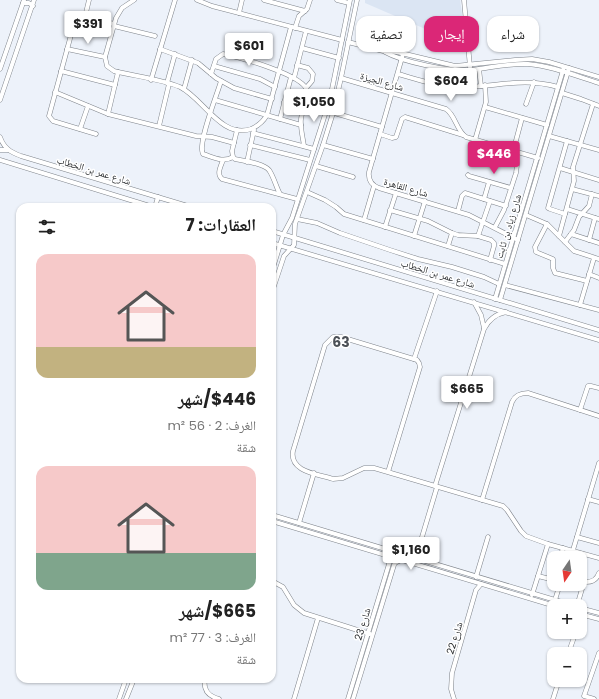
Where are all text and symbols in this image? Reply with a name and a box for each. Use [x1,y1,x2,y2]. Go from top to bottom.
pin: $391 [64,11,112,45]
text: $391 [73,14,103,33]
chip: تصفية [356,16,416,52]
chip: إيجار [424,16,479,52]
chip: شراء [487,16,539,52]
pin: $601 [225,33,273,67]
text: $601 [234,36,264,55]
street label: شارع الجيزة [358,68,406,95]
pin: $604 [427,68,475,102]
text: $604 [434,71,468,90]
pin: $1,050 [281,89,347,123]
text: $1,050 [293,92,335,111]
pin: $446 [470,141,518,175]
text: $446 [477,144,511,163]
street label: شارع عمر بن الخطاب [55,152,133,189]
street label: شارع القاهرة [382,174,430,201]
street label: شارع زياد بن ثابت [492,192,525,260]
text: العقارات: 7 [185,213,256,237]
icon: filters [36,216,58,238]
street label: شارع عمر بن الخطاب [399,255,477,292]
icon: home [110,280,182,352]
district label: 63 [332,332,350,352]
pin: $665 [443,376,491,410]
text: $665 [450,379,484,398]
text: $446/شهر [178,387,256,411]
text: الغرف: 2 · 56 m² [167,416,256,435]
text: شقة [237,438,256,457]
icon: home [110,492,182,564]
pin: $1,160 [378,537,444,571]
text: $1,160 [392,540,430,559]
north arrow [547,551,587,591]
map controls [547,551,587,687]
text: $665/شهر [179,599,256,623]
button: + [547,599,587,639]
street label: شارع 23 [350,606,375,642]
street label: شارع 22 [442,620,467,656]
text: الغرف: 3 · 77 m² [170,628,256,647]
button: − [547,647,587,687]
text: شقة [237,650,256,669]

